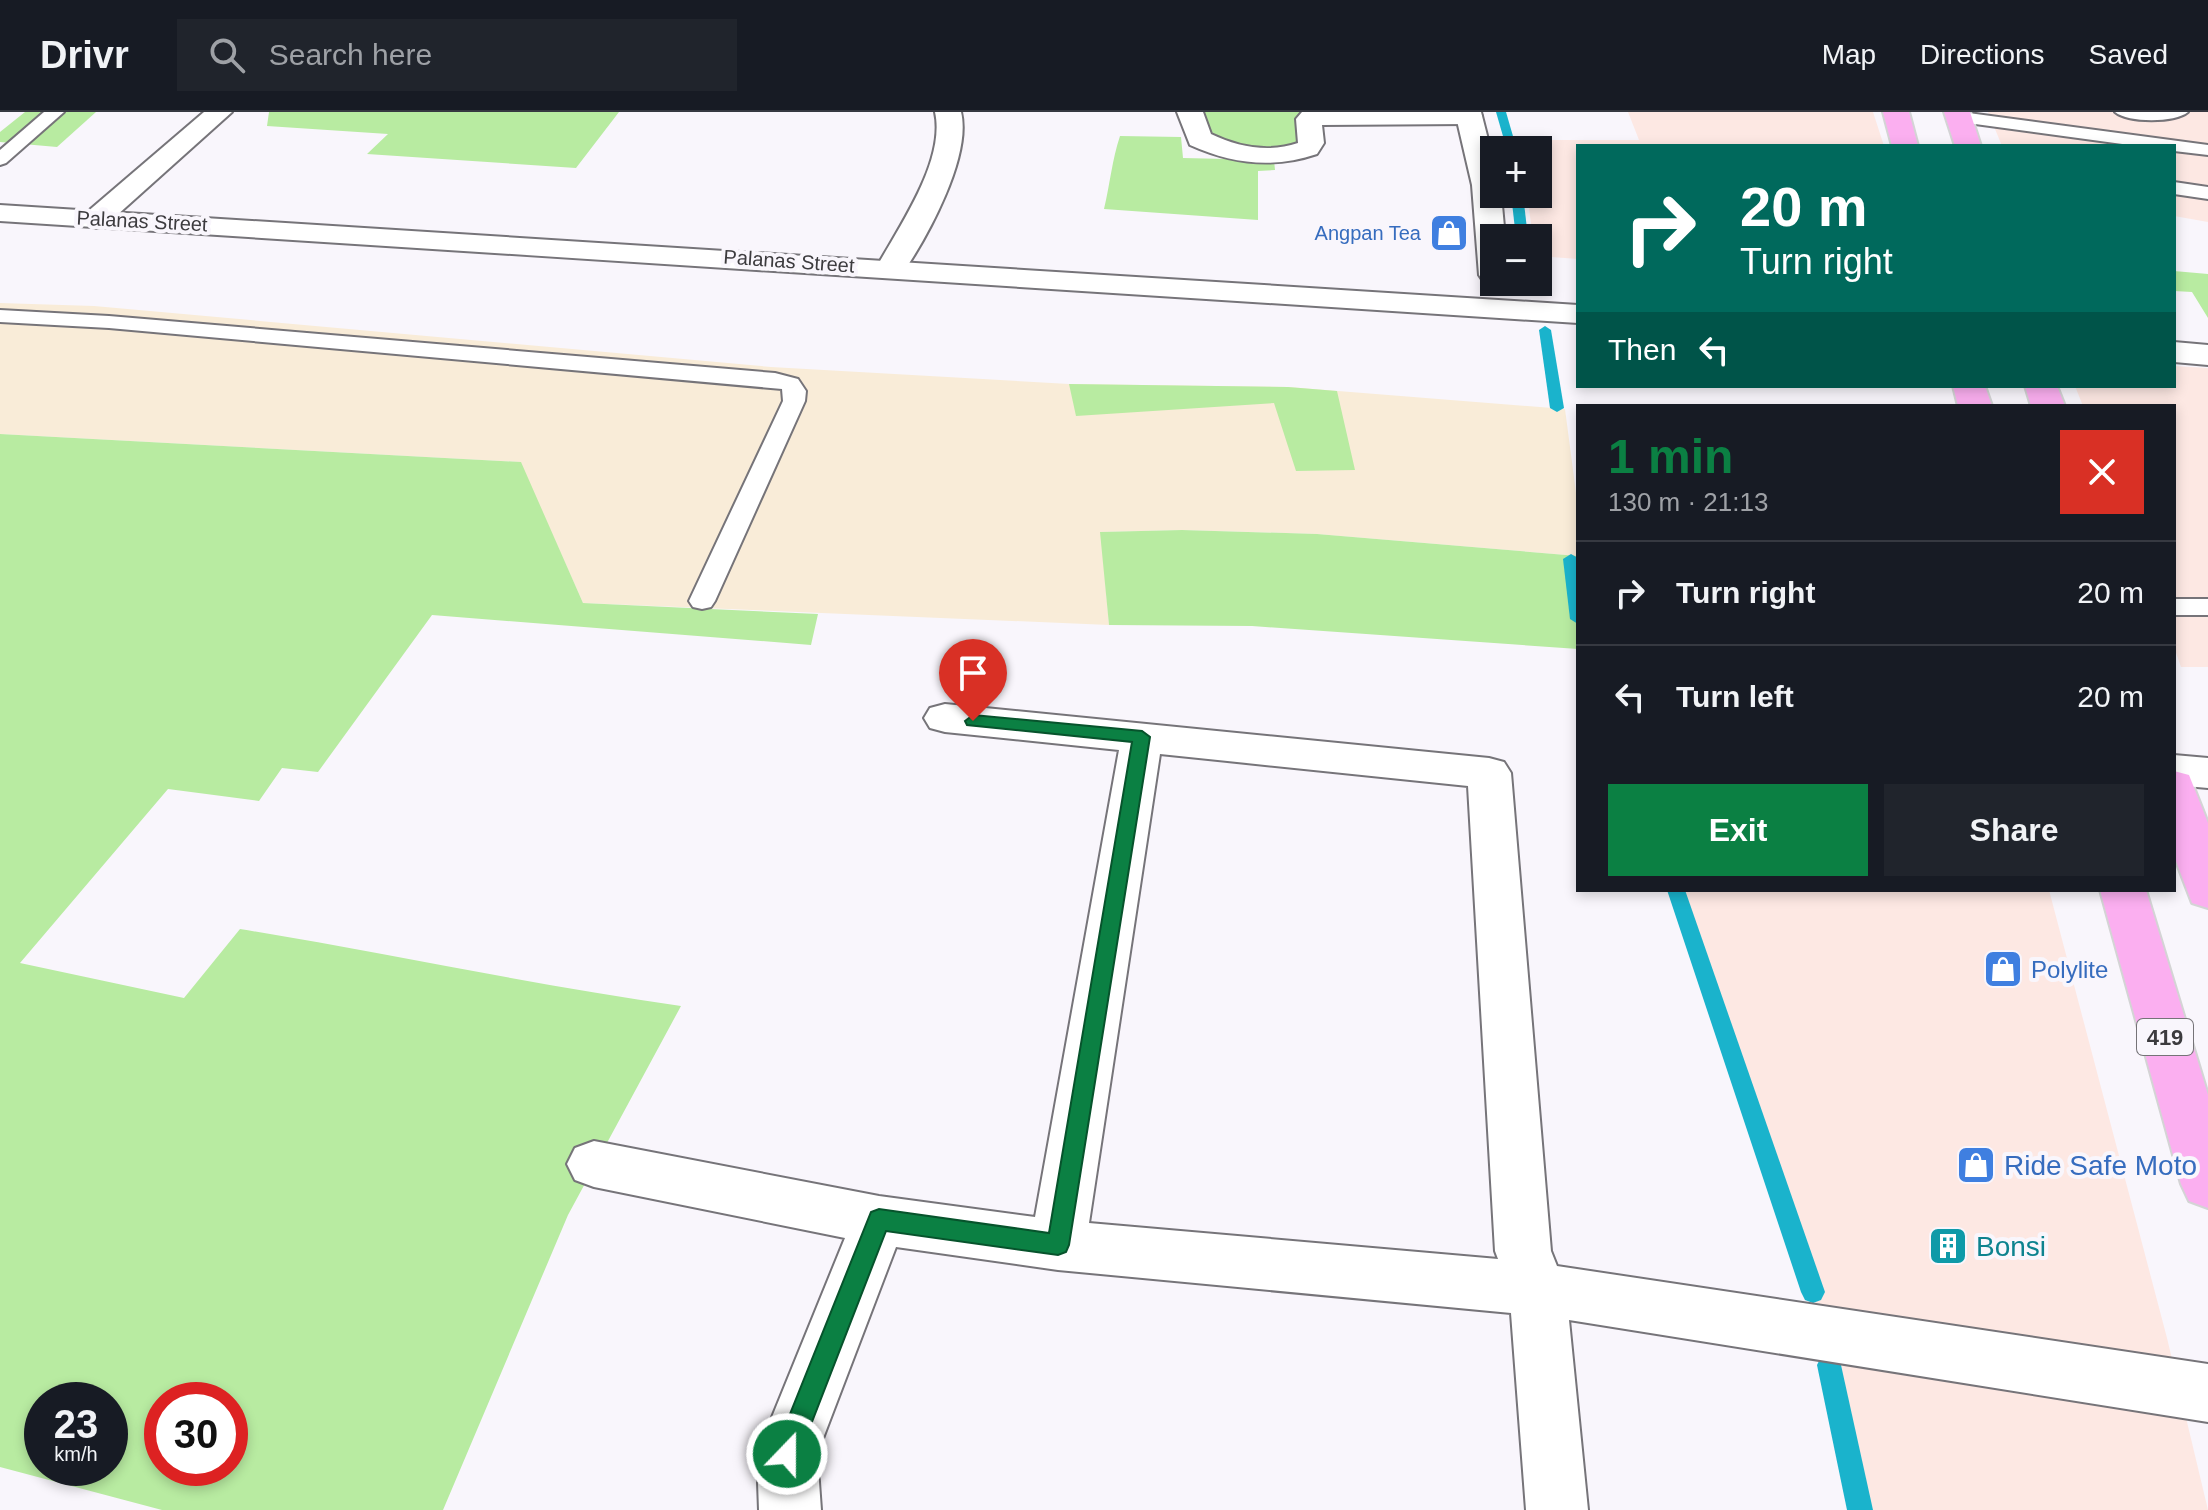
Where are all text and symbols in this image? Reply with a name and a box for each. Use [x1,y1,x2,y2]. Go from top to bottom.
search box [177,19,737,91]
icon: search [205,33,249,77]
text: Drivr [40,34,129,76]
text: Search here [269,38,432,71]
text: Map [1822,39,1876,70]
text: Directions [1920,39,2045,70]
text: Saved [2089,39,2168,70]
map controls [1480,136,1552,296]
button: + [1480,136,1552,208]
text: 20 m [1740,175,1868,238]
icon: right [1608,176,1712,280]
street label: Palanas Street [76,207,209,235]
shop icon: Angpan Tea [1428,212,1470,254]
place label: Angpan Tea [1315,222,1422,244]
button: − [1480,224,1552,296]
text: Turn right [1740,241,1893,282]
street label: Palanas Street [723,245,856,277]
icon: left [1692,328,1736,372]
text: Then [1608,333,1676,366]
text: 1 min [1608,430,1733,483]
button: close [2060,430,2144,514]
text: 130 m · 21:13 [1608,487,1768,517]
icon: right [1608,571,1652,615]
text: Turn right [1676,576,1815,609]
text: 20 m [2077,576,2144,609]
pin [939,639,1007,721]
icon: arrive [951,651,995,695]
icon: left [1608,675,1652,719]
text: Turn left [1676,680,1794,713]
text: 20 m [2077,680,2144,713]
button: Exit [1608,784,1868,876]
button: Share [1884,784,2144,876]
shop icon: Polylite [1982,948,2024,990]
place label: Polylite [2031,956,2108,983]
road number: 419 [2137,1019,2193,1055]
shop icon: Ride Safe Moto [1955,1144,1997,1186]
place label: Ride Safe Moto [2004,1150,2197,1181]
building icon: Bonsi [1927,1225,1969,1267]
place label: Bonsi [1976,1231,2046,1262]
speed limit sign: 30 [144,1382,248,1486]
text: 23 [54,1402,98,1446]
position arrow [745,1412,829,1496]
text: km/h [54,1443,98,1465]

